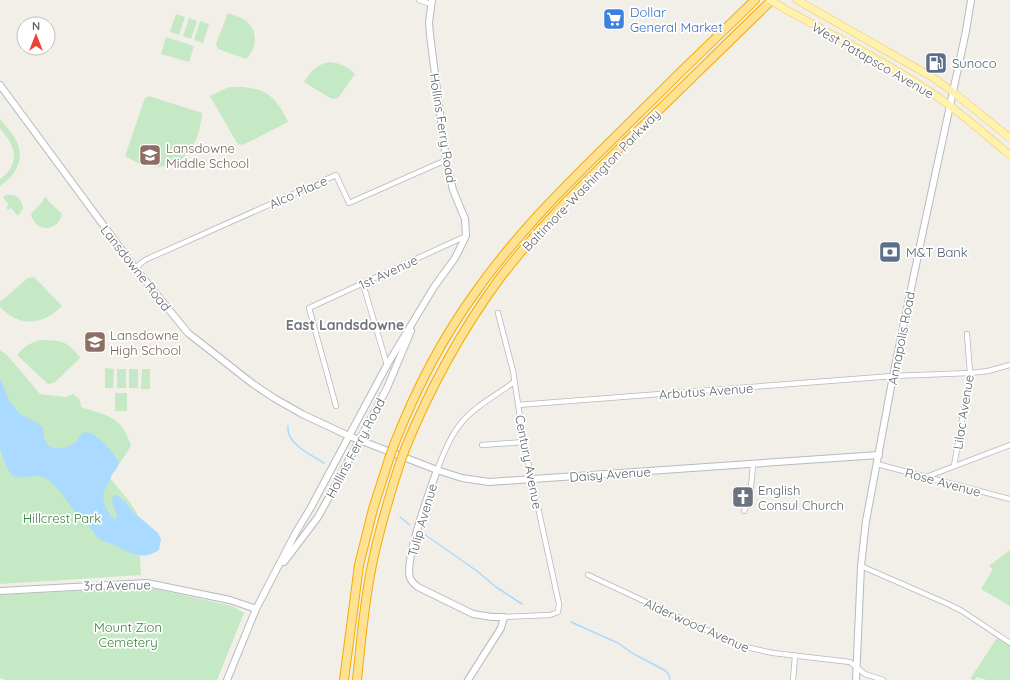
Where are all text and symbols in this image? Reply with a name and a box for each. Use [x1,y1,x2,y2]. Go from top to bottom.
place label: Dollar General Market [630,4,723,35]
supermarket icon: Dollar General Market [601,6,627,32]
north arrow [16,16,56,56]
text: N [32,19,40,33]
street label: West Patapsco Avenue [809,19,937,101]
fuel station icon: Sunoco [923,50,949,76]
place label: Sunoco [952,55,997,71]
street label: Hollins Ferry Road [426,72,460,184]
street label: Baltimore-Washington Parkway [519,106,663,254]
place label: Lansdowne Middle School [166,140,249,171]
school or university icon: Lansdowne Middle School [137,142,163,168]
street label: Alco Place [266,172,330,212]
street label: Lansdowne Road [98,222,174,314]
bank icon: M&T Bank [877,239,903,265]
place label: M&T Bank [906,244,968,260]
street label: 1st Avenue [356,251,420,293]
street label: Annapolis Road [884,290,918,386]
district label: East Landsdowne [286,316,404,334]
place label: Lansdowne High School [110,327,181,358]
school or university icon: Lansdowne High School [82,329,108,355]
street label: Lilac Avenue [949,374,977,450]
street label: Arbutus Avenue [658,380,754,402]
street label: Hollins Ferry Road [322,395,388,501]
street label: Century Avenue [512,414,546,510]
street label: Daisy Avenue [569,463,651,485]
street label: Rose Avenue [903,464,983,500]
street label: Tulip Avenue [404,482,440,558]
place label: English Consul Church [758,482,844,513]
church icon: English Consul Church [730,484,756,510]
park label: Hillcrest Park [23,510,101,526]
street label: 3rd Avenue [83,576,151,594]
street label: Alderwood Avenue [642,595,752,655]
park label: Mount Zion Cemetery [94,619,162,650]

